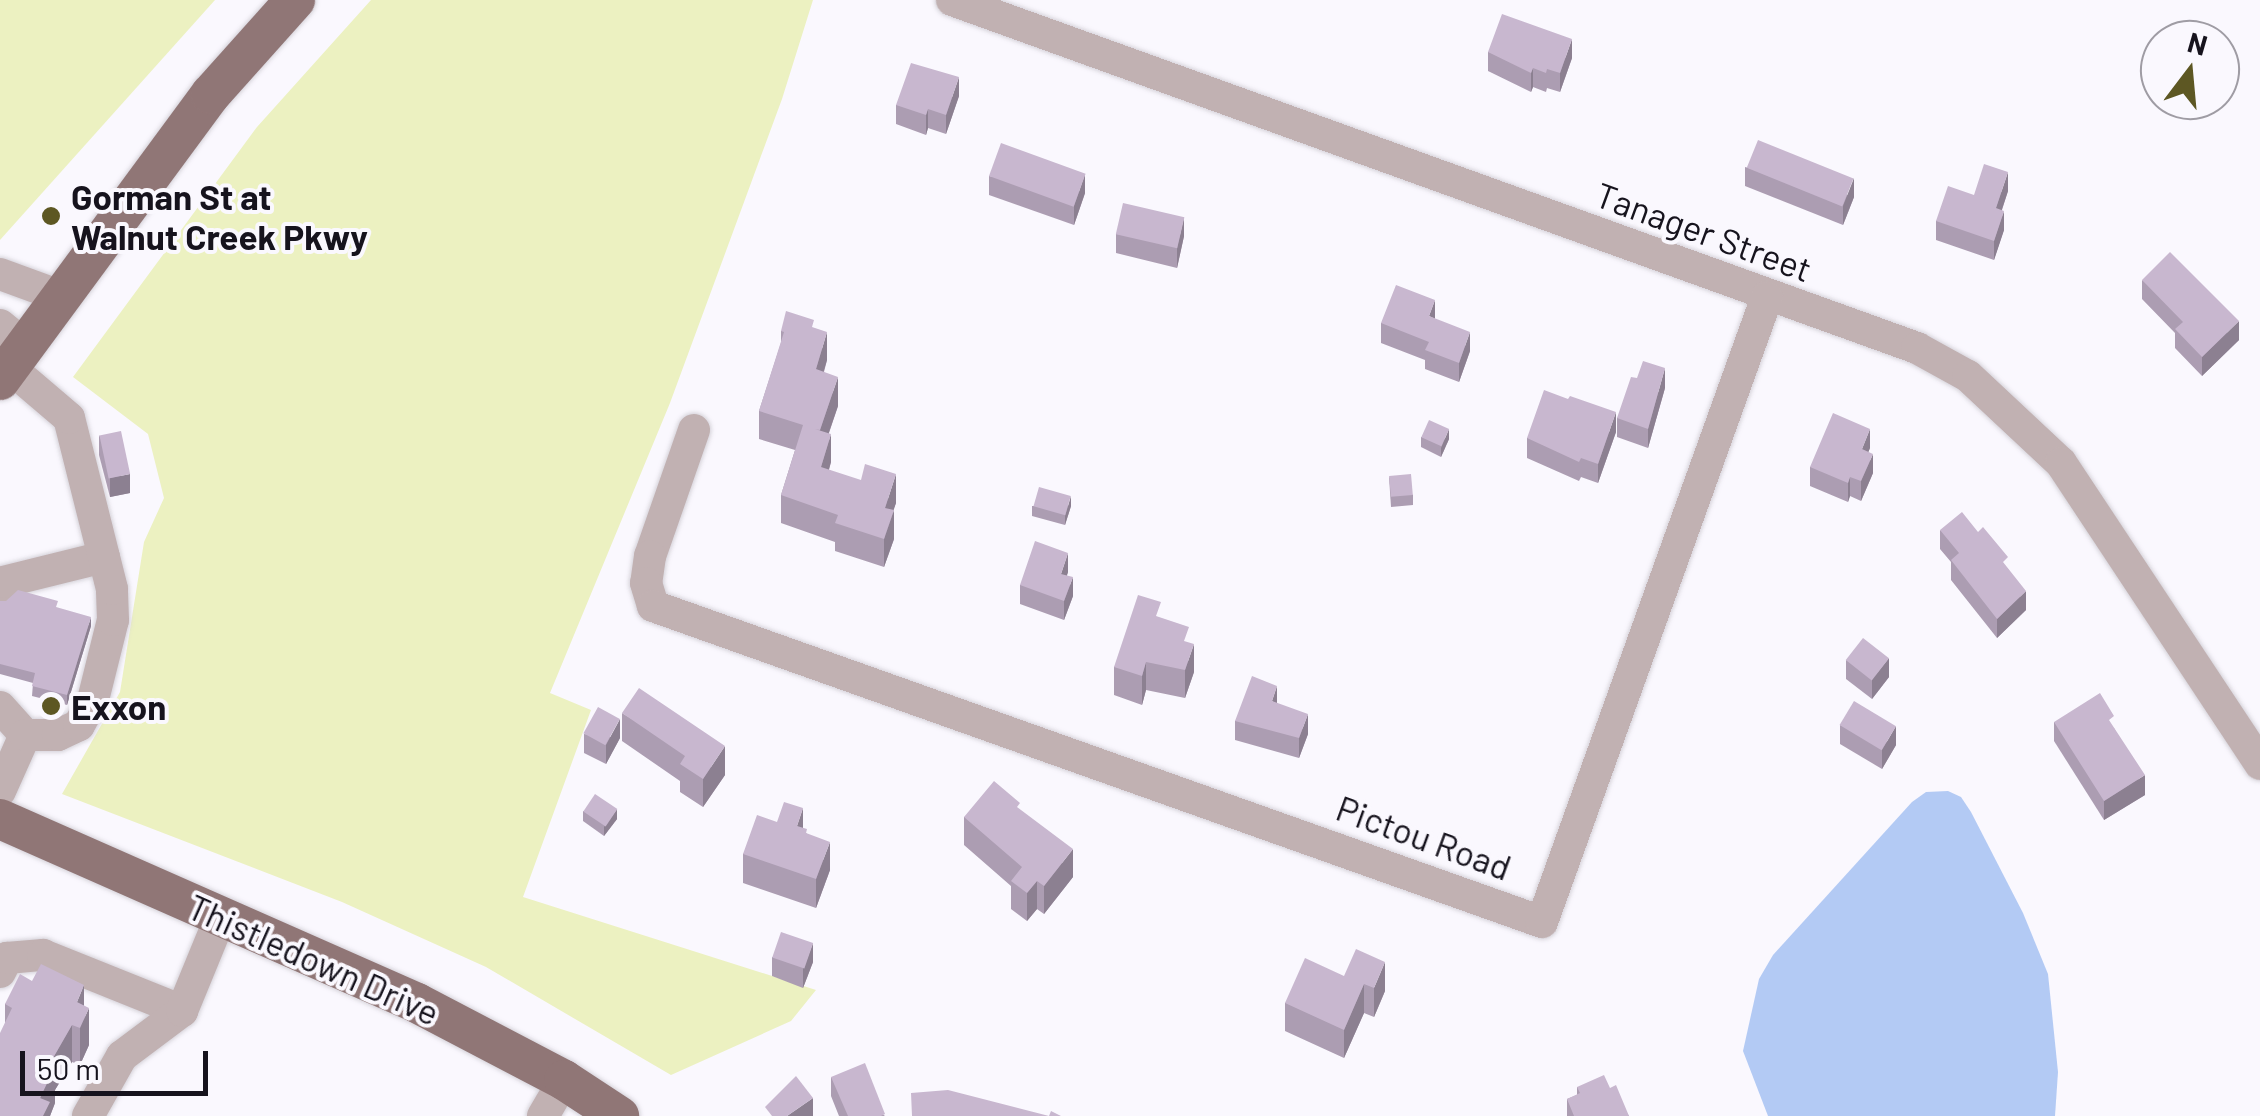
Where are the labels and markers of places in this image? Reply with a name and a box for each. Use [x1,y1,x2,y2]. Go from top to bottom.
place label: Gorman St at Walnut Creek Pkwy [71,175,368,257]
marker: Gorman St at Walnut Creek Pkwy [40,205,62,227]
place label: Exxon [71,685,166,727]
marker: Exxon [40,695,62,717]

